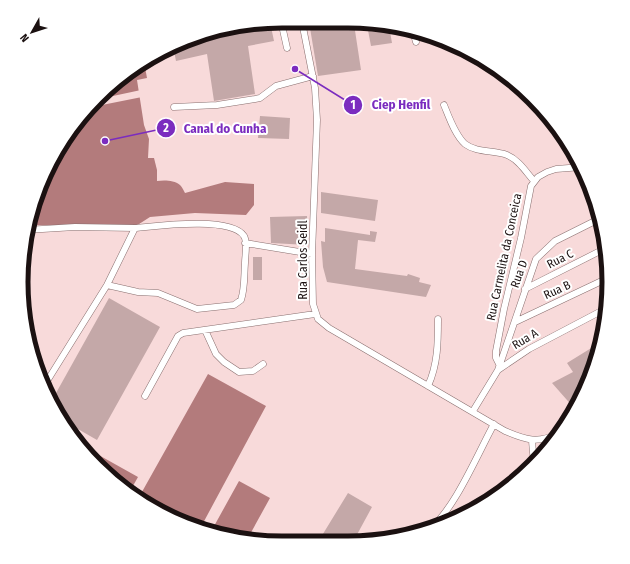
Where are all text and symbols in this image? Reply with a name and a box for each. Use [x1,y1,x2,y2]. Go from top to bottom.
north arrow [12,12,52,52]
text: N [17,31,32,45]
callout: Ciep Henfil [343,92,438,117]
text: Ciep Henfil [372,97,431,112]
text: 1 [350,98,356,112]
callout: Canal do Cunha [156,116,274,141]
text: 2 [162,121,169,135]
text: Canal do Cunha [184,121,267,136]
street label: Rua Carmelita da Conceica [484,192,524,322]
street label: Rua Carlos Seidl [296,220,310,300]
street label: Rua C [545,246,575,272]
street label: Rua D [508,258,530,290]
street label: Rua B [541,278,573,302]
street label: Rua A [509,325,541,352]

